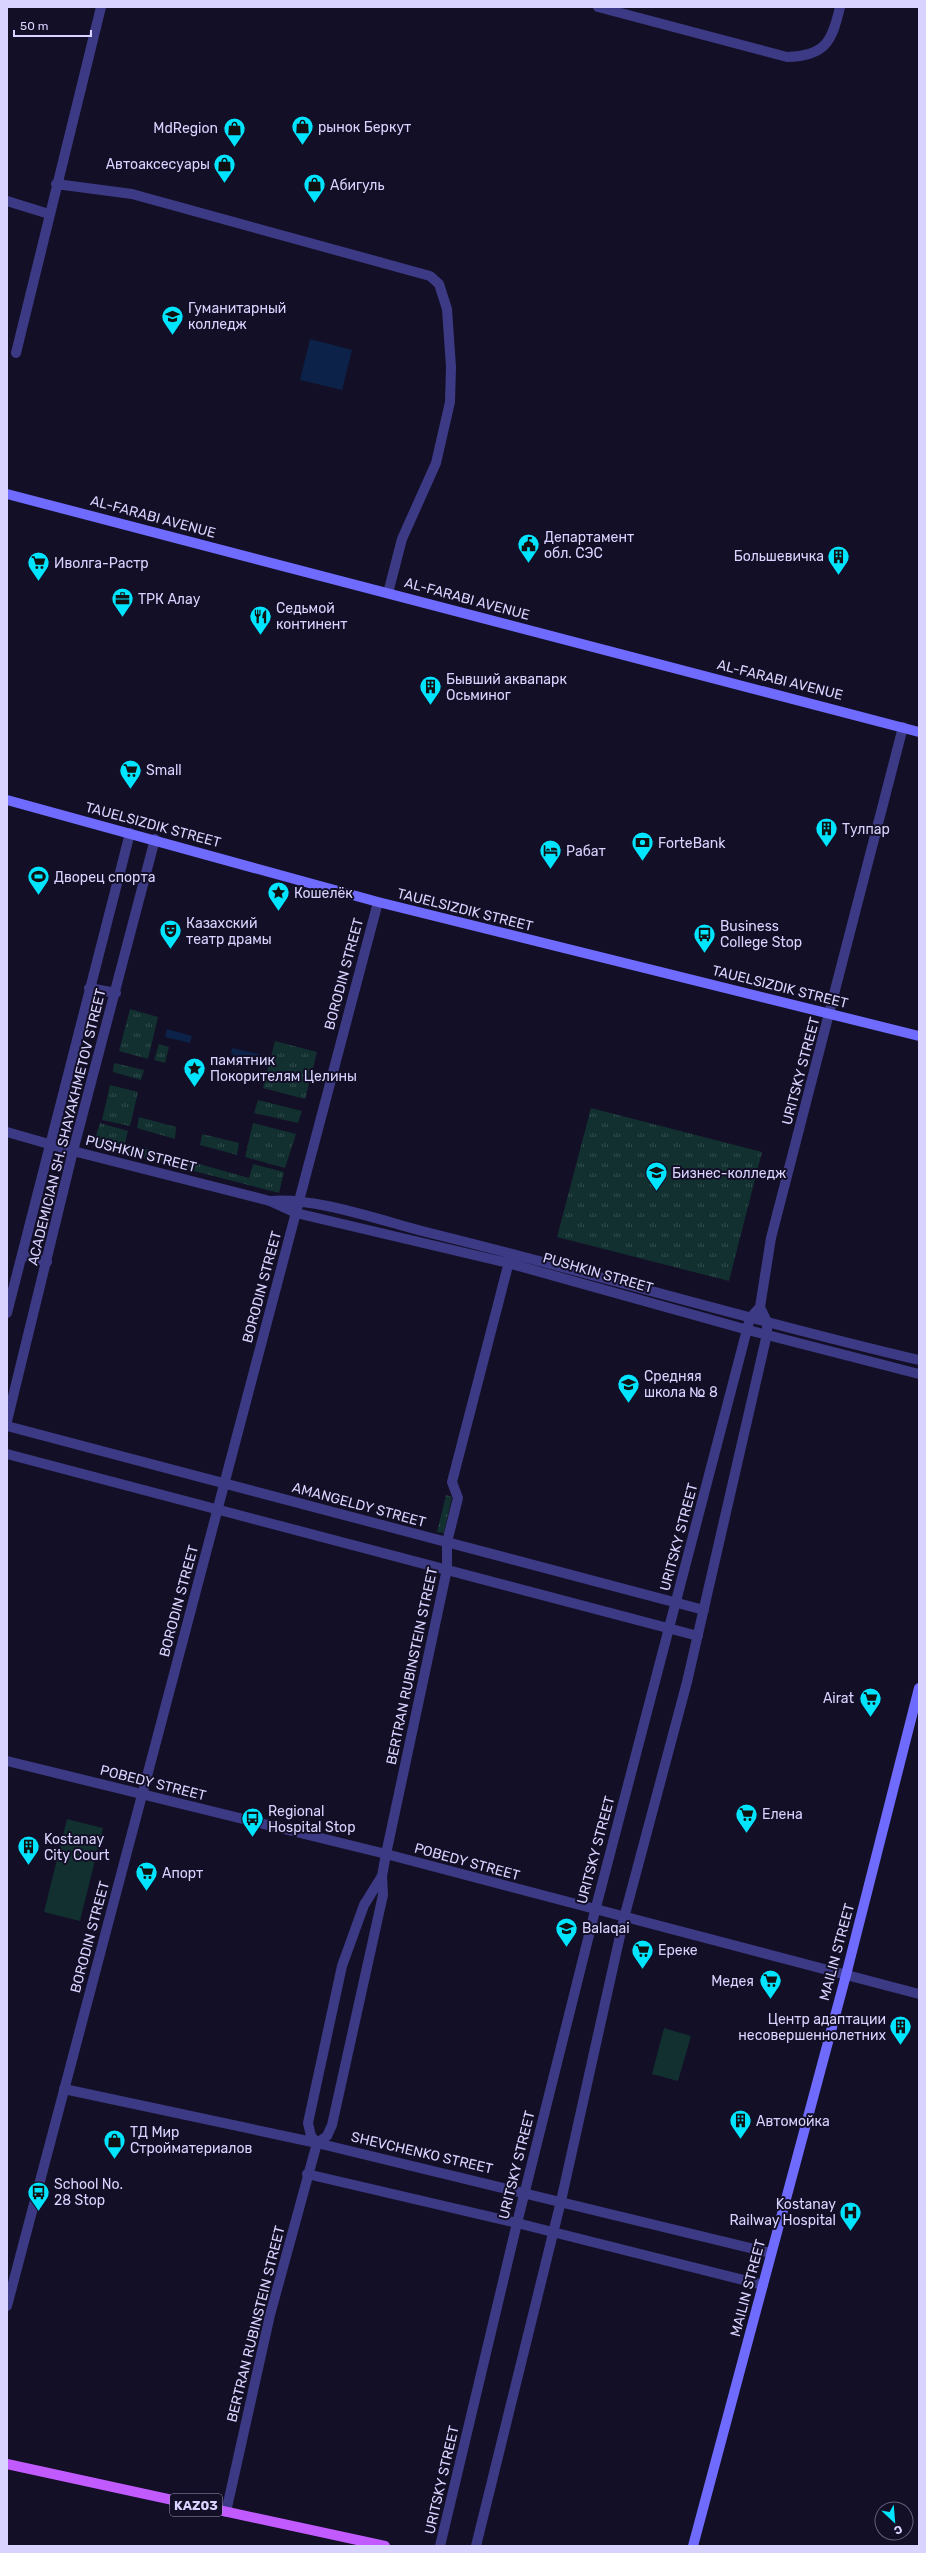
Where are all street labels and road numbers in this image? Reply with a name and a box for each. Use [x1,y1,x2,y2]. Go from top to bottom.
street label: AL-FARABI AVENUE [88,492,218,542]
street label: AL-FARABI AVENUE [402,574,532,624]
street label: AL-FARABI AVENUE [715,656,845,704]
street label: TAUELSІZDІK STREET [83,799,223,851]
street label: TAUELSІZDІK STREET [395,885,535,935]
street label: BORODIN STREET [321,916,367,1032]
street label: TAUELSІZDІK STREET [710,962,850,1012]
street label: ACADEMICIAN SH. SHAYAKHMETOV STREET [24,987,110,1267]
street label: URITSKY STREET [778,1015,824,1127]
street label: PUSHKIN STREET [84,1132,198,1176]
street label: BORODIN STREET [239,1229,285,1345]
street label: PUSHKIN STREET [541,1249,655,1297]
street label: AMANGELDY STREET [290,1479,428,1531]
street label: URITSKY STREET [656,1481,702,1593]
street label: BORODIN STREET [156,1543,202,1659]
street label: BERTRAN RUBINSTEIN STREET [383,1566,441,1766]
street label: POBEDY STREET [98,1762,208,1804]
street label: URITSKY STREET [573,1794,619,1906]
street label: POBEDY STREET [412,1840,522,1884]
street label: BORODIN STREET [67,1879,113,1995]
street label: MAILIN STREET [816,1901,858,2003]
street label: URITSKY STREET [495,2109,539,2221]
street label: SHEVCHENKO STREET [349,2128,495,2178]
street label: BERTRAN RUBINSTEIN STREET [223,2224,289,2424]
street label: MAILIN STREET [727,2237,769,2339]
street label: URITSKY STREET [421,2424,463,2536]
road number: KАZ03 [170,2494,222,2516]

